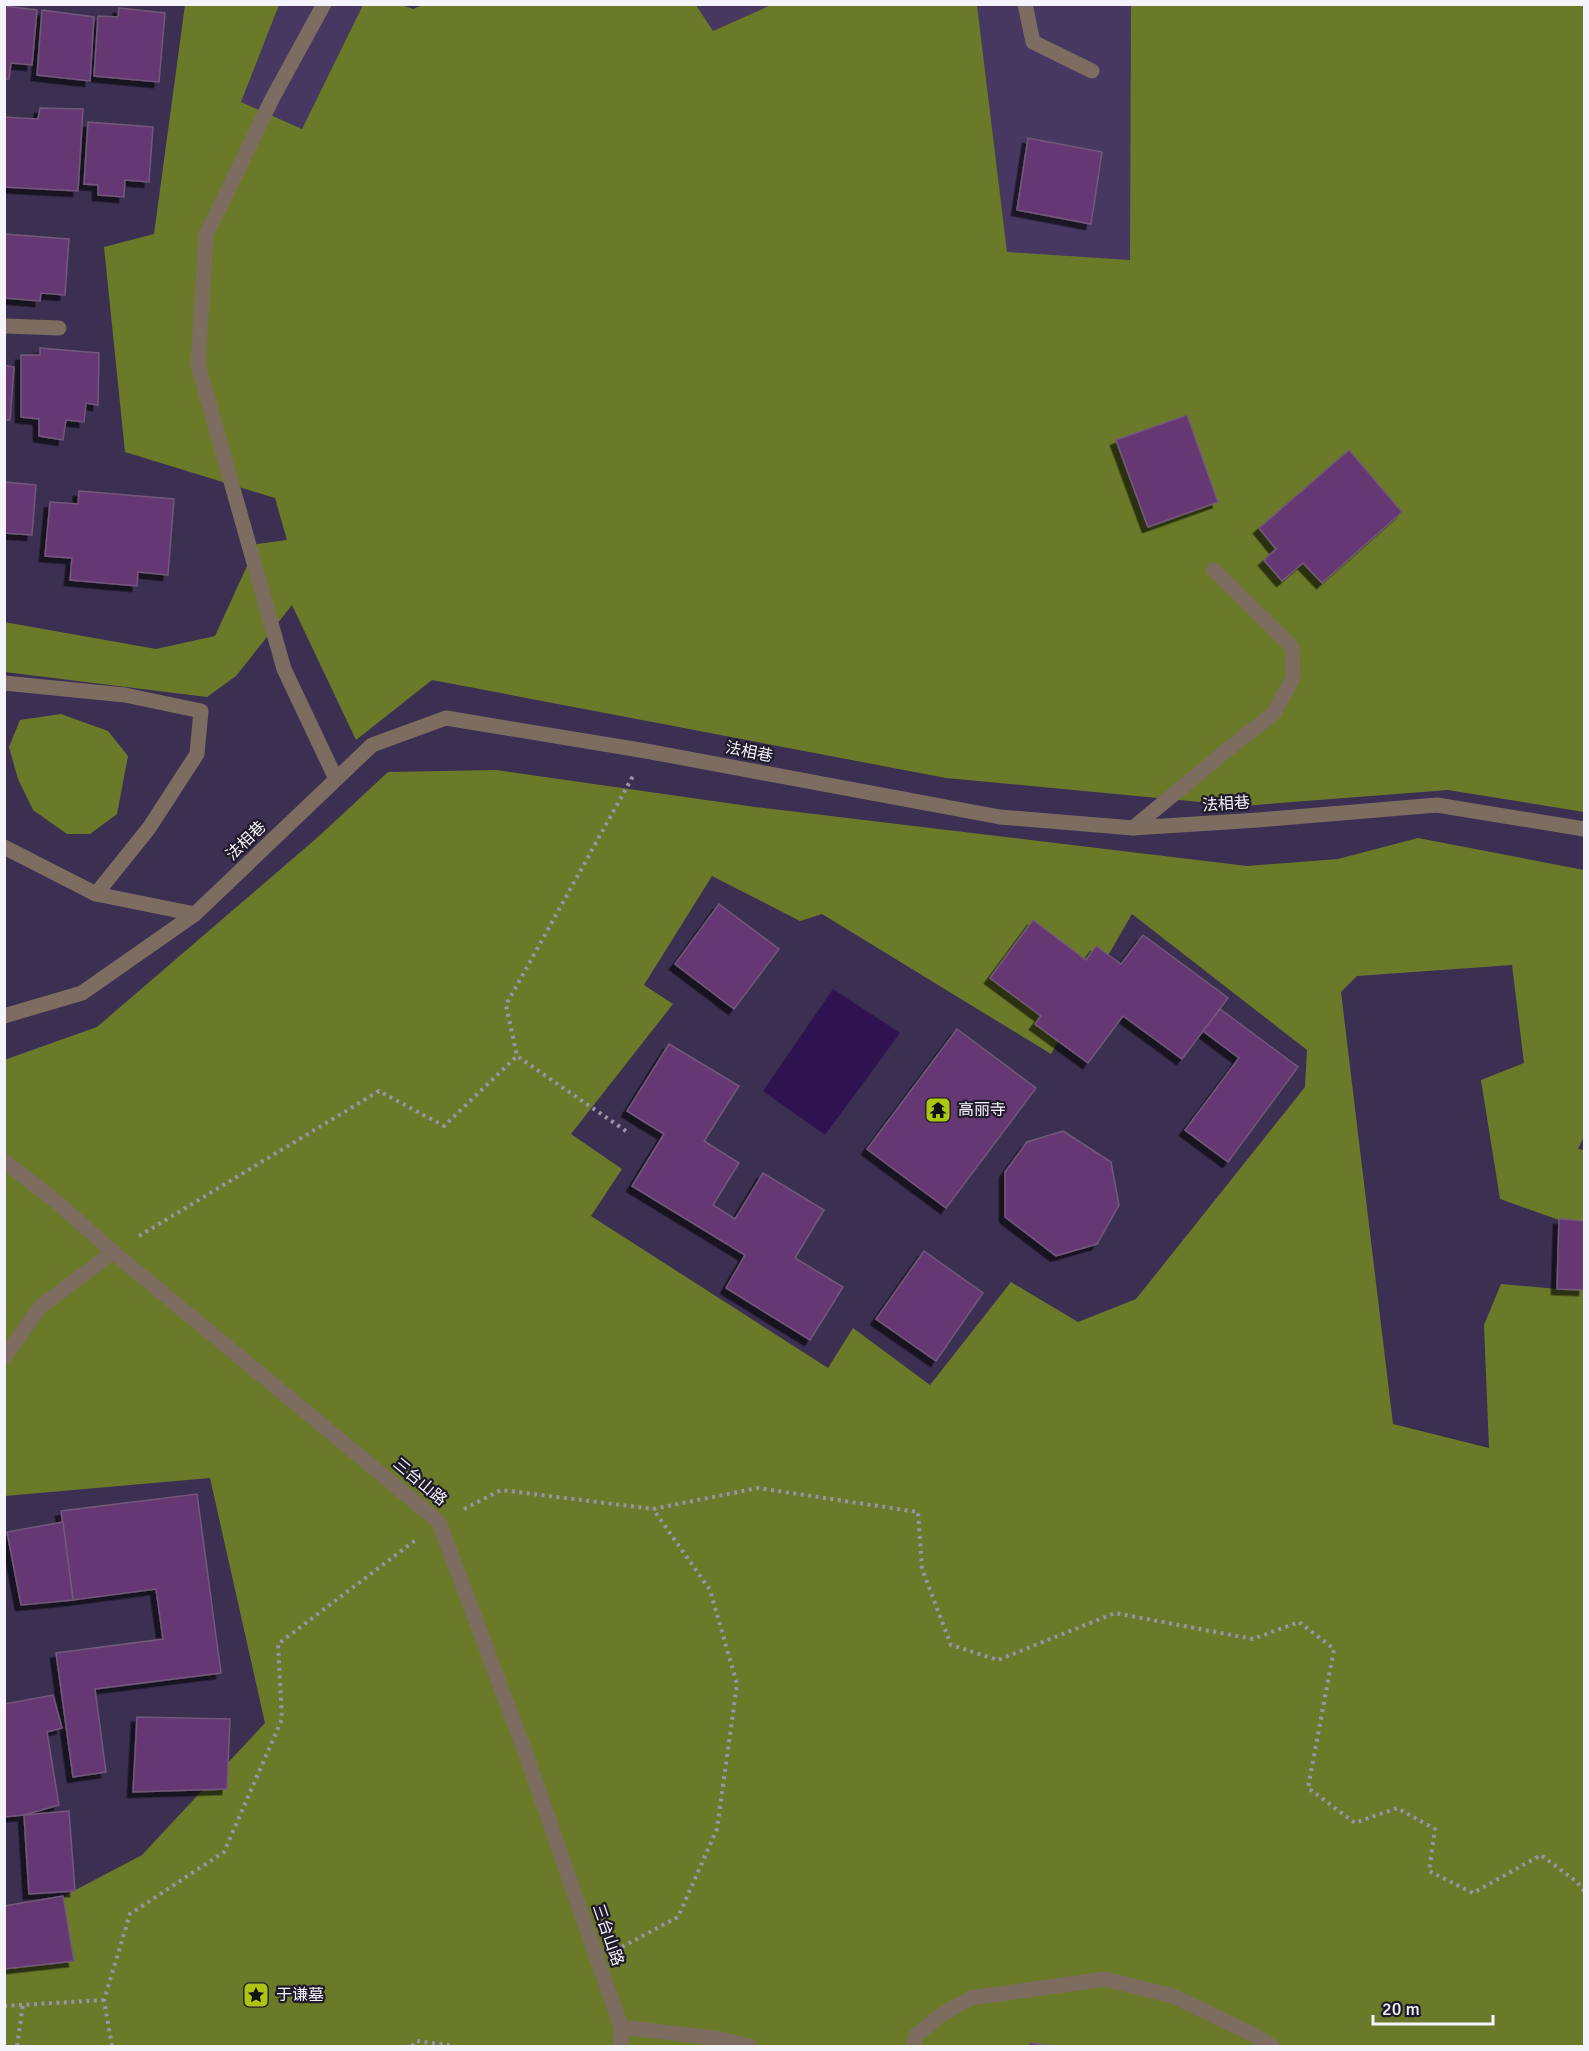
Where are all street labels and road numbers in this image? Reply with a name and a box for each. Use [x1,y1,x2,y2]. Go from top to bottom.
street label: 法相巷 [724,738,774,766]
street label: 法相巷 [1201,792,1251,816]
street label: 法相巷 [222,817,270,865]
street label: 三台山路 [389,1454,451,1510]
street label: 三台山路 [588,1901,628,1969]

